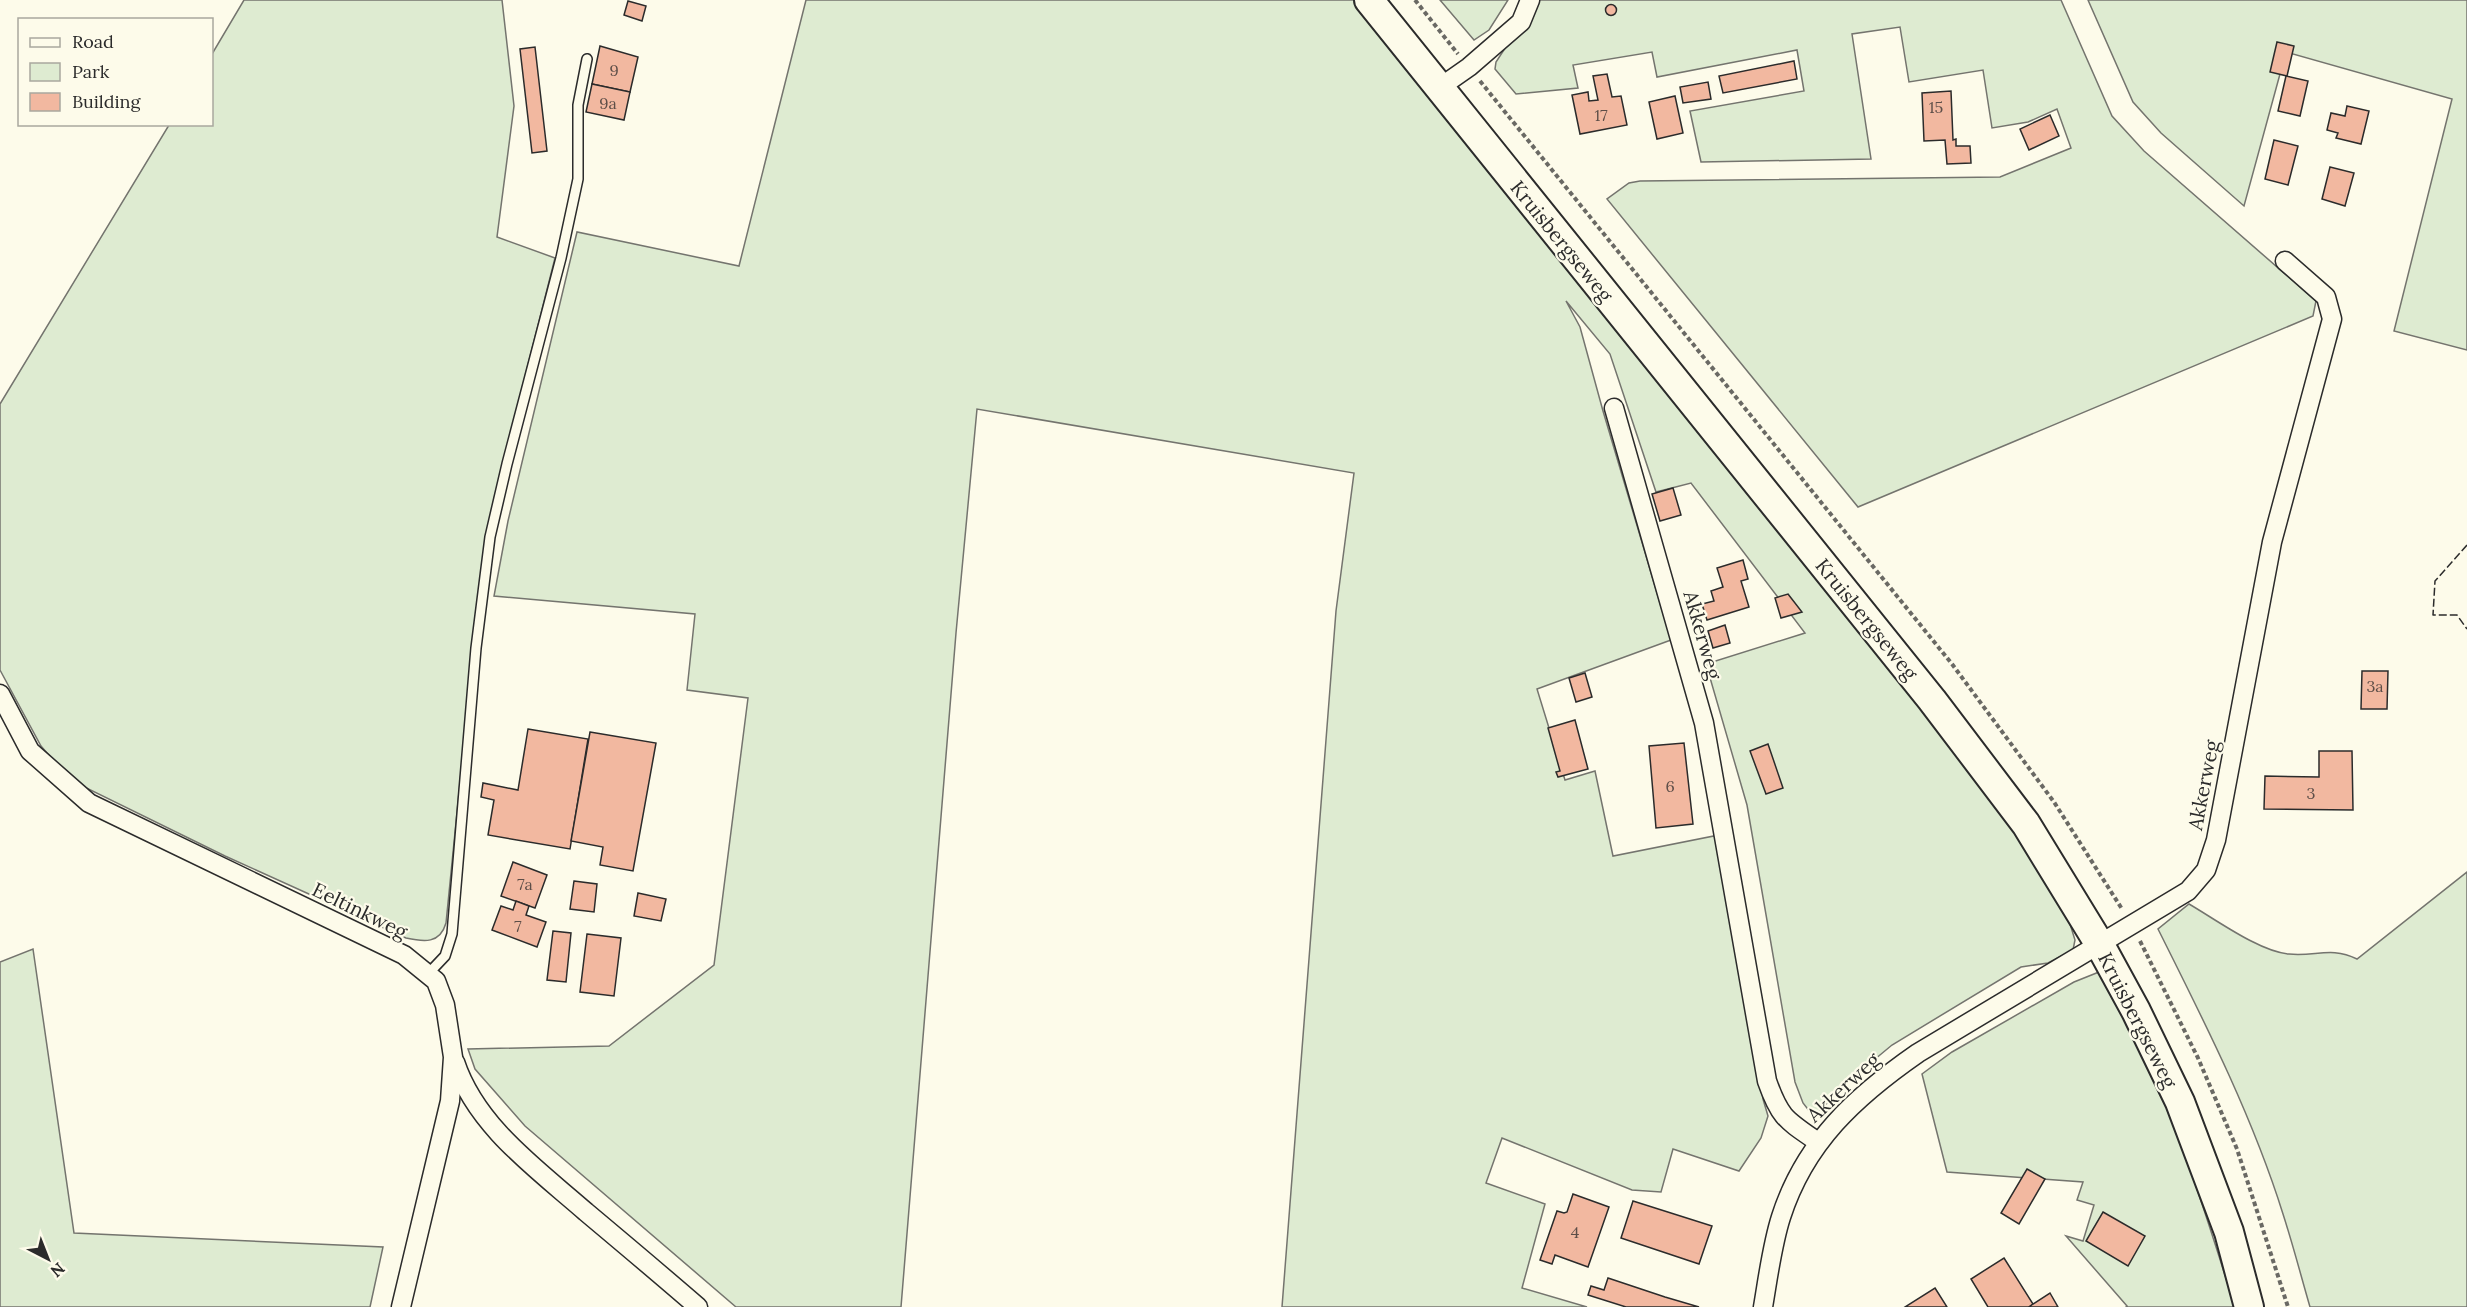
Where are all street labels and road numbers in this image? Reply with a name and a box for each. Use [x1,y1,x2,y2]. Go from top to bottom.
street label: Kruisbergseweg [1505,175,1619,307]
street label: Kruisbergseweg [1810,553,1924,685]
street label: Akkerweg [1678,587,1728,683]
street label: Akkerweg [2182,737,2224,833]
street label: Eeltinkweg [308,876,412,944]
street label: Kruisbergseweg [2093,948,2183,1093]
street label: Akkerweg [1800,1046,1886,1128]

